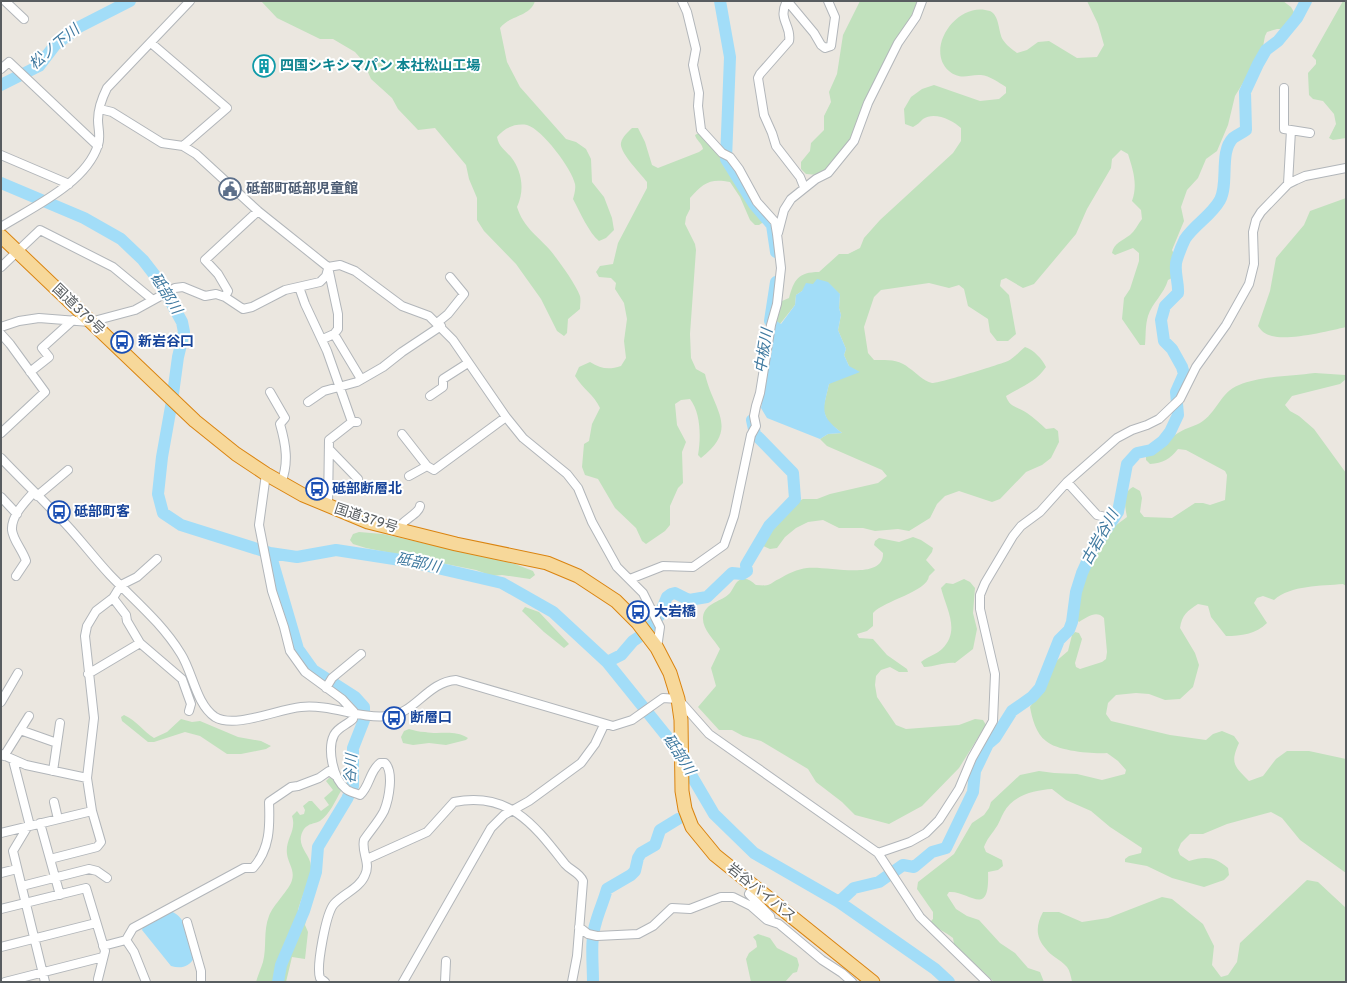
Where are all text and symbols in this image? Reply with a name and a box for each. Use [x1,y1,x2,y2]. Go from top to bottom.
water label: 松ノ下川 [26,20,86,75]
building icon: 四国シキシマパン 本社松山工場 [251,53,277,79]
place label: 四国シキシマパン 本社松山工場 [280,57,480,75]
public building icon: 砥部町砥部児童館 [217,176,243,202]
place label: 砥部町砥部児童館 [246,181,358,198]
water label: 砥部川 [145,270,186,320]
street label: 国道379号 [48,281,108,339]
water label: 中板川 [752,325,778,375]
bus stop icon: 新岩谷口 [109,329,135,355]
place label: 新岩谷口 [138,334,194,351]
bus stop icon: 砥部断層北 [304,476,330,502]
place label: 砥部断層北 [332,481,402,498]
bus stop icon: 砥部町客 [46,499,72,525]
street label: 国道379号 [332,501,400,537]
place label: 砥部町客 [74,504,130,521]
water label: 古岩谷川 [1078,505,1125,569]
water label: 砥部川 [394,550,444,578]
bus stop icon: 大岩橋 [625,599,651,625]
place label: 大岩橋 [654,604,696,621]
bus stop icon: 断層口 [381,705,407,731]
place label: 断層口 [410,710,452,727]
water label: 砥部川 [658,731,699,781]
water label: 谷川 [341,751,363,785]
street label: 岩谷バイパス [723,860,799,926]

